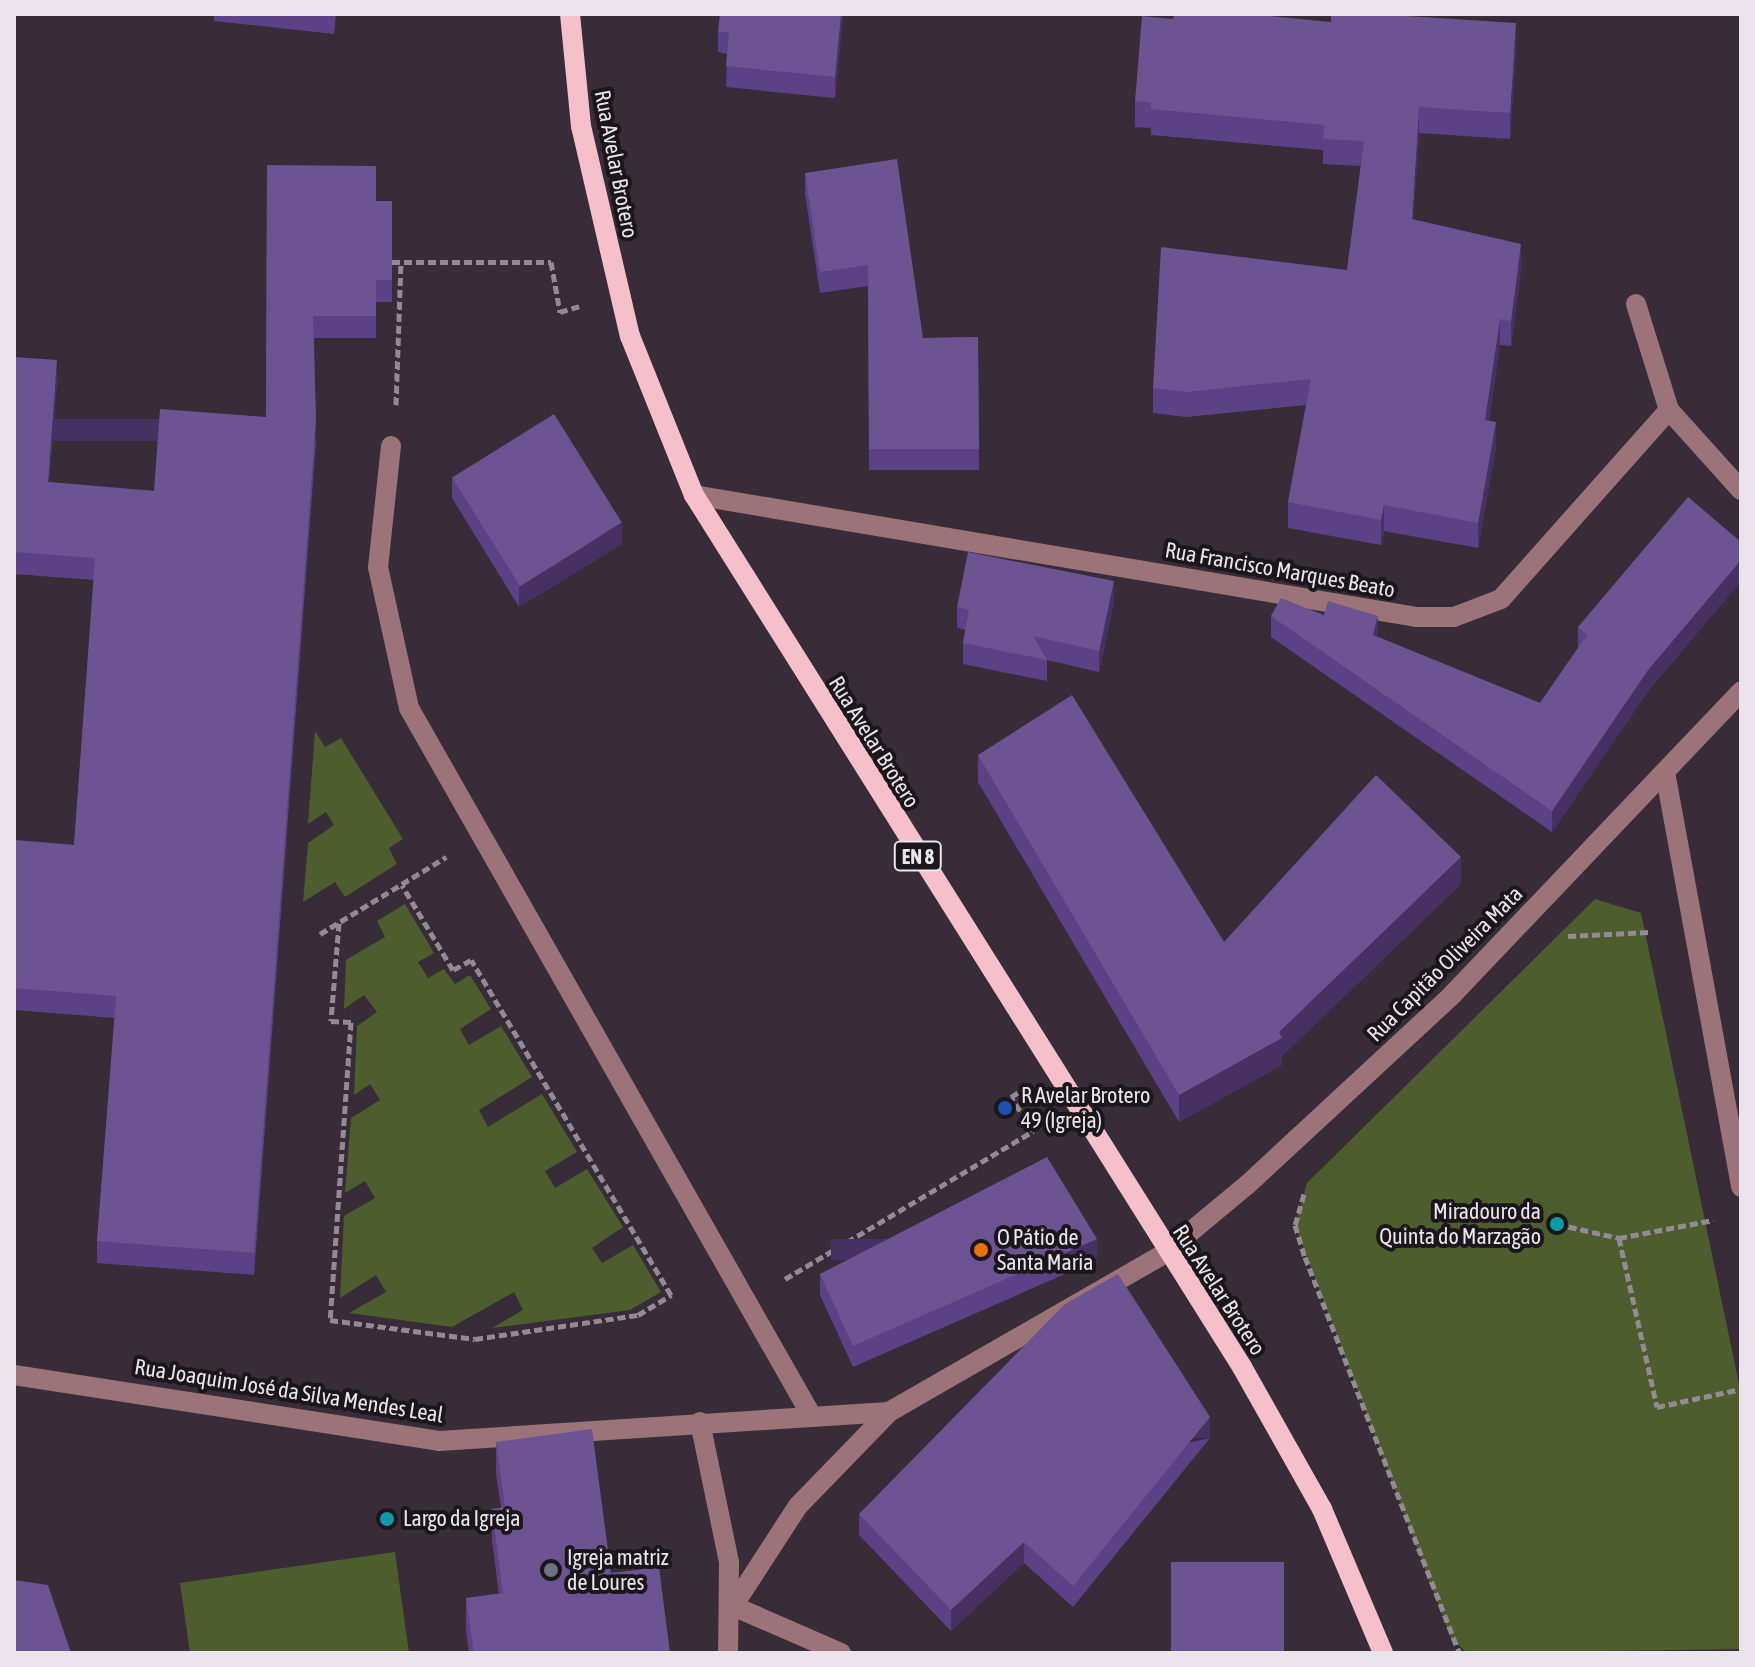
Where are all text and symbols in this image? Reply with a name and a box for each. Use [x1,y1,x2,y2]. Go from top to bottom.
street label: Rua Avelar Brotero [589,88,643,240]
street label: Rua Francisco Marques Beato [1163,537,1397,603]
street label: Rua Avelar Brotero [823,671,925,813]
road number: EN 8 [892,840,944,872]
street label: Rua Capitão Oliveira Mata [1362,881,1528,1047]
place label: R Avelar Brotero 49 (Igreja) [1021,1082,1150,1134]
marker: R Avelar Brotero 49 (Igreja) [996,1099,1014,1117]
place label: Miradouro da Quinta do Marzagão [1379,1198,1541,1250]
marker: Miradouro da Quinta do Marzagão [1548,1215,1566,1233]
street label: Rua Avelar Brotero [1167,1220,1271,1360]
place label: O Pátio de Santa Maria [997,1224,1093,1276]
marker: O Pátio de Santa Maria [972,1241,990,1259]
street label: Rua Joaquim José da Silva Mendes Leal [133,1354,445,1428]
place label: Largo da Igreja [403,1506,520,1532]
marker: Largo da Igreja [378,1510,396,1528]
place label: Igreja matriz de Loures [567,1544,669,1596]
marker: Igreja matriz de Loures [542,1561,560,1579]

